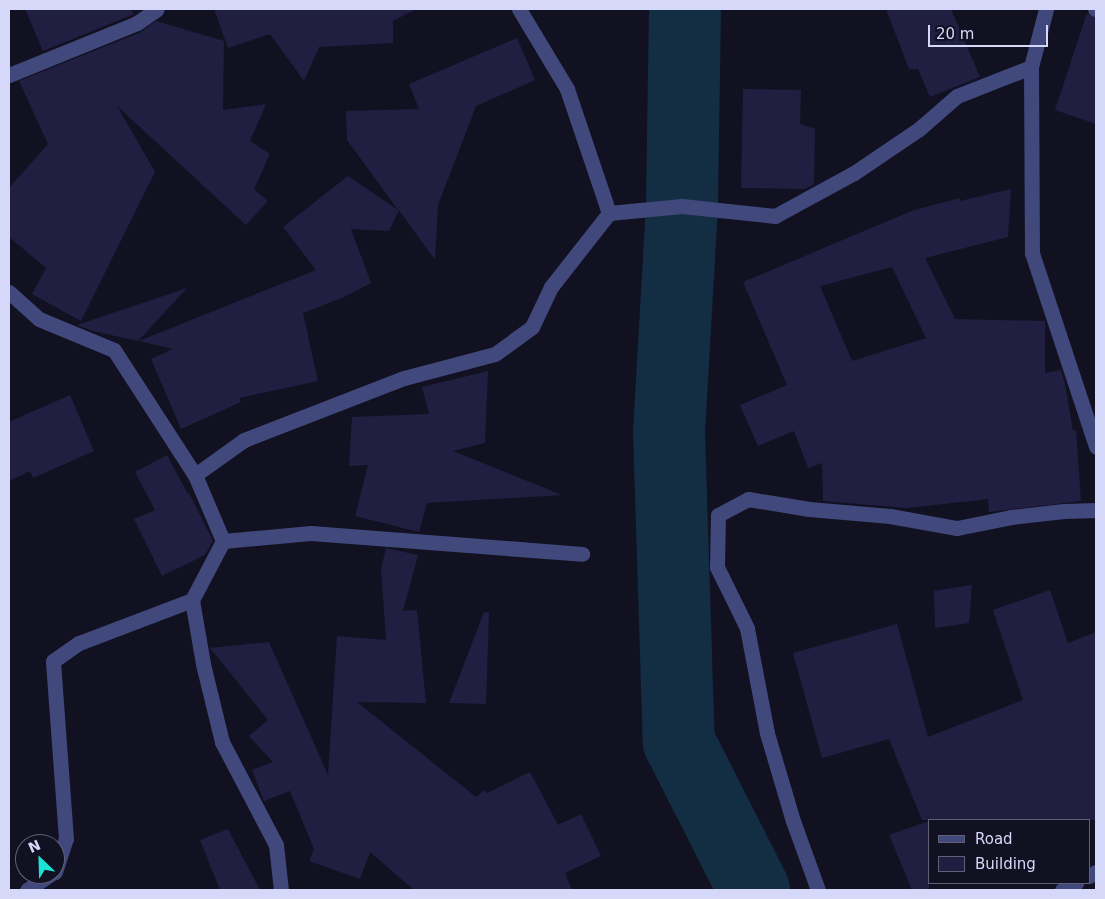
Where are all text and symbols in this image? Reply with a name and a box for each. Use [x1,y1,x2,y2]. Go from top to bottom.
scale bar [930,15,1050,47]
text: 20 m [936,25,974,43]
legend [928,819,1090,884]
text: Road [975,830,1013,848]
north arrow [15,834,65,884]
text: N [26,837,43,856]
text: Building [975,855,1036,873]

